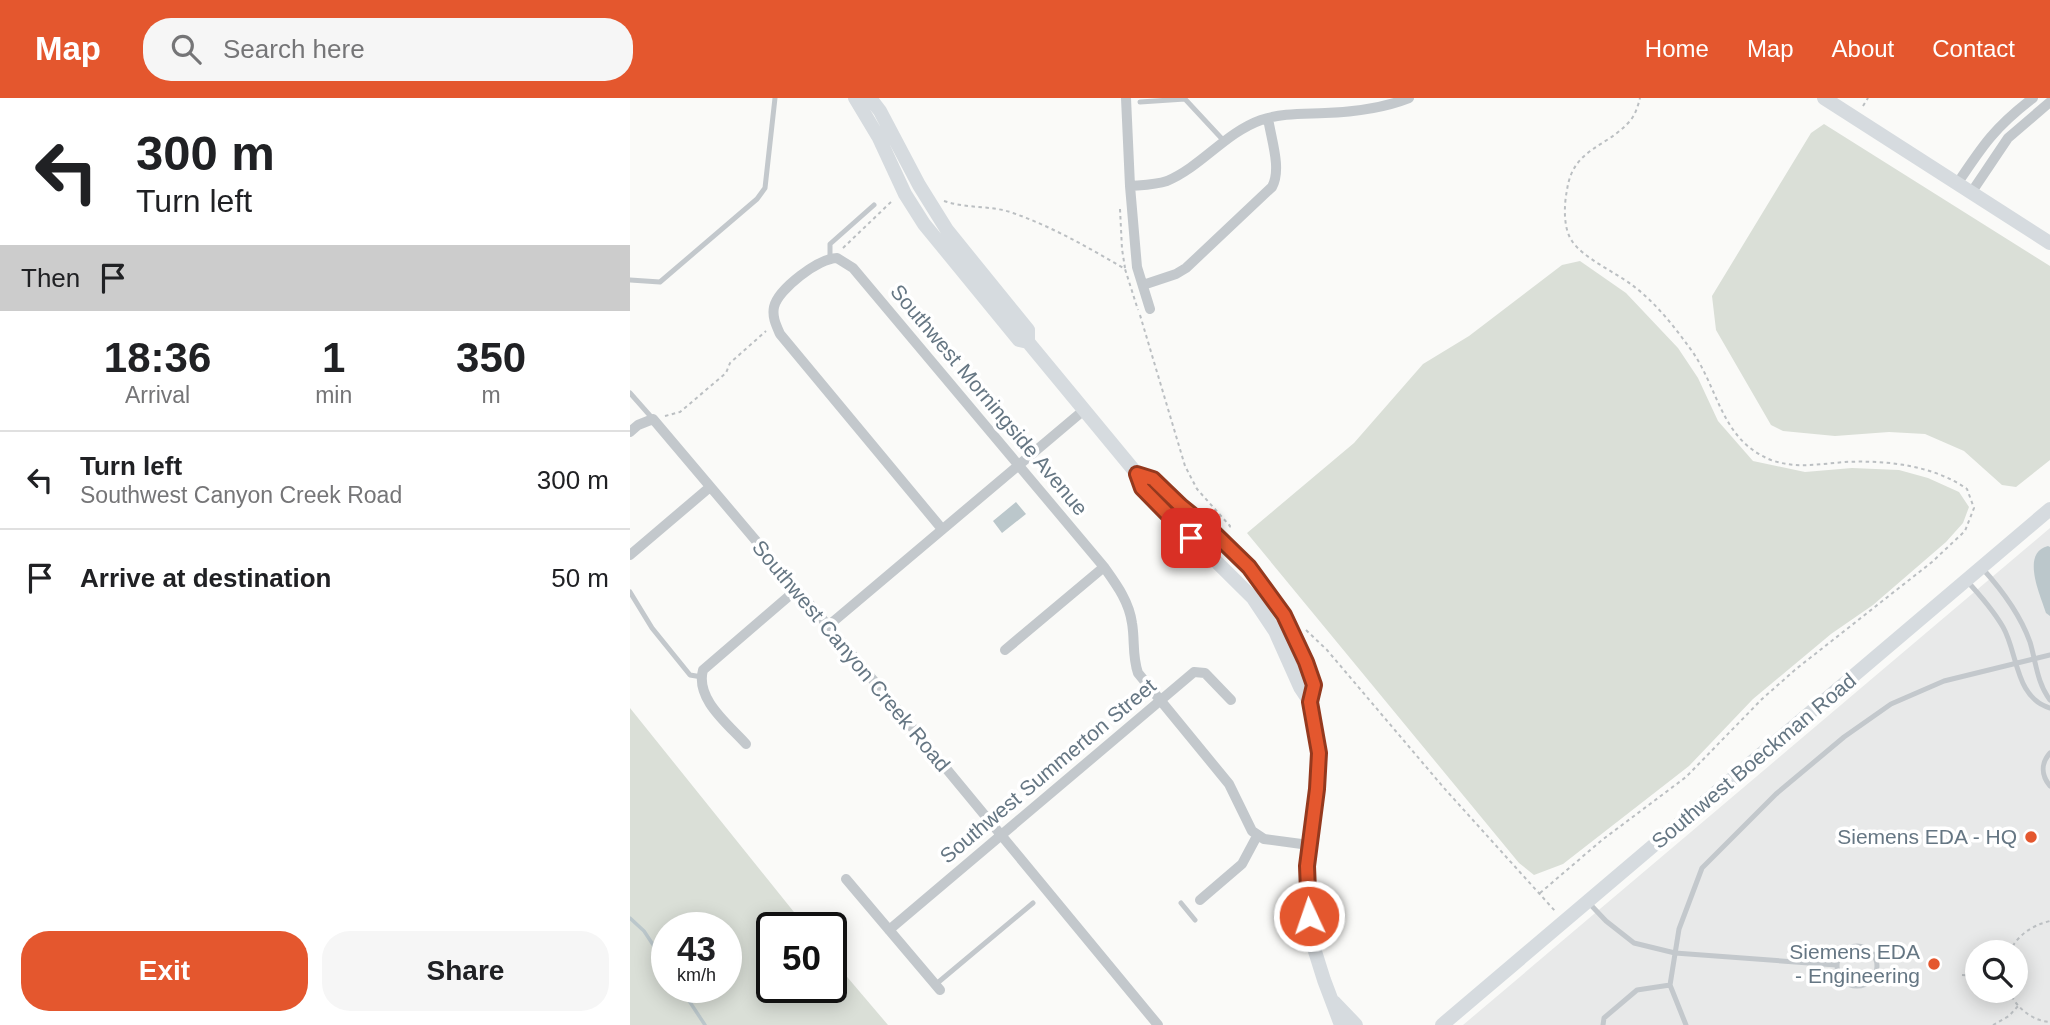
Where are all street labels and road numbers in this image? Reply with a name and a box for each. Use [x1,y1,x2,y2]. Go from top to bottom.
street label: Southwest Morningside Avenue [886,280,1093,520]
street label: Southwest Canyon Creek Road [748,536,955,776]
street label: Southwest Boeckman Road [1647,669,1860,853]
street label: Southwest Summerton Street [935,674,1160,868]

